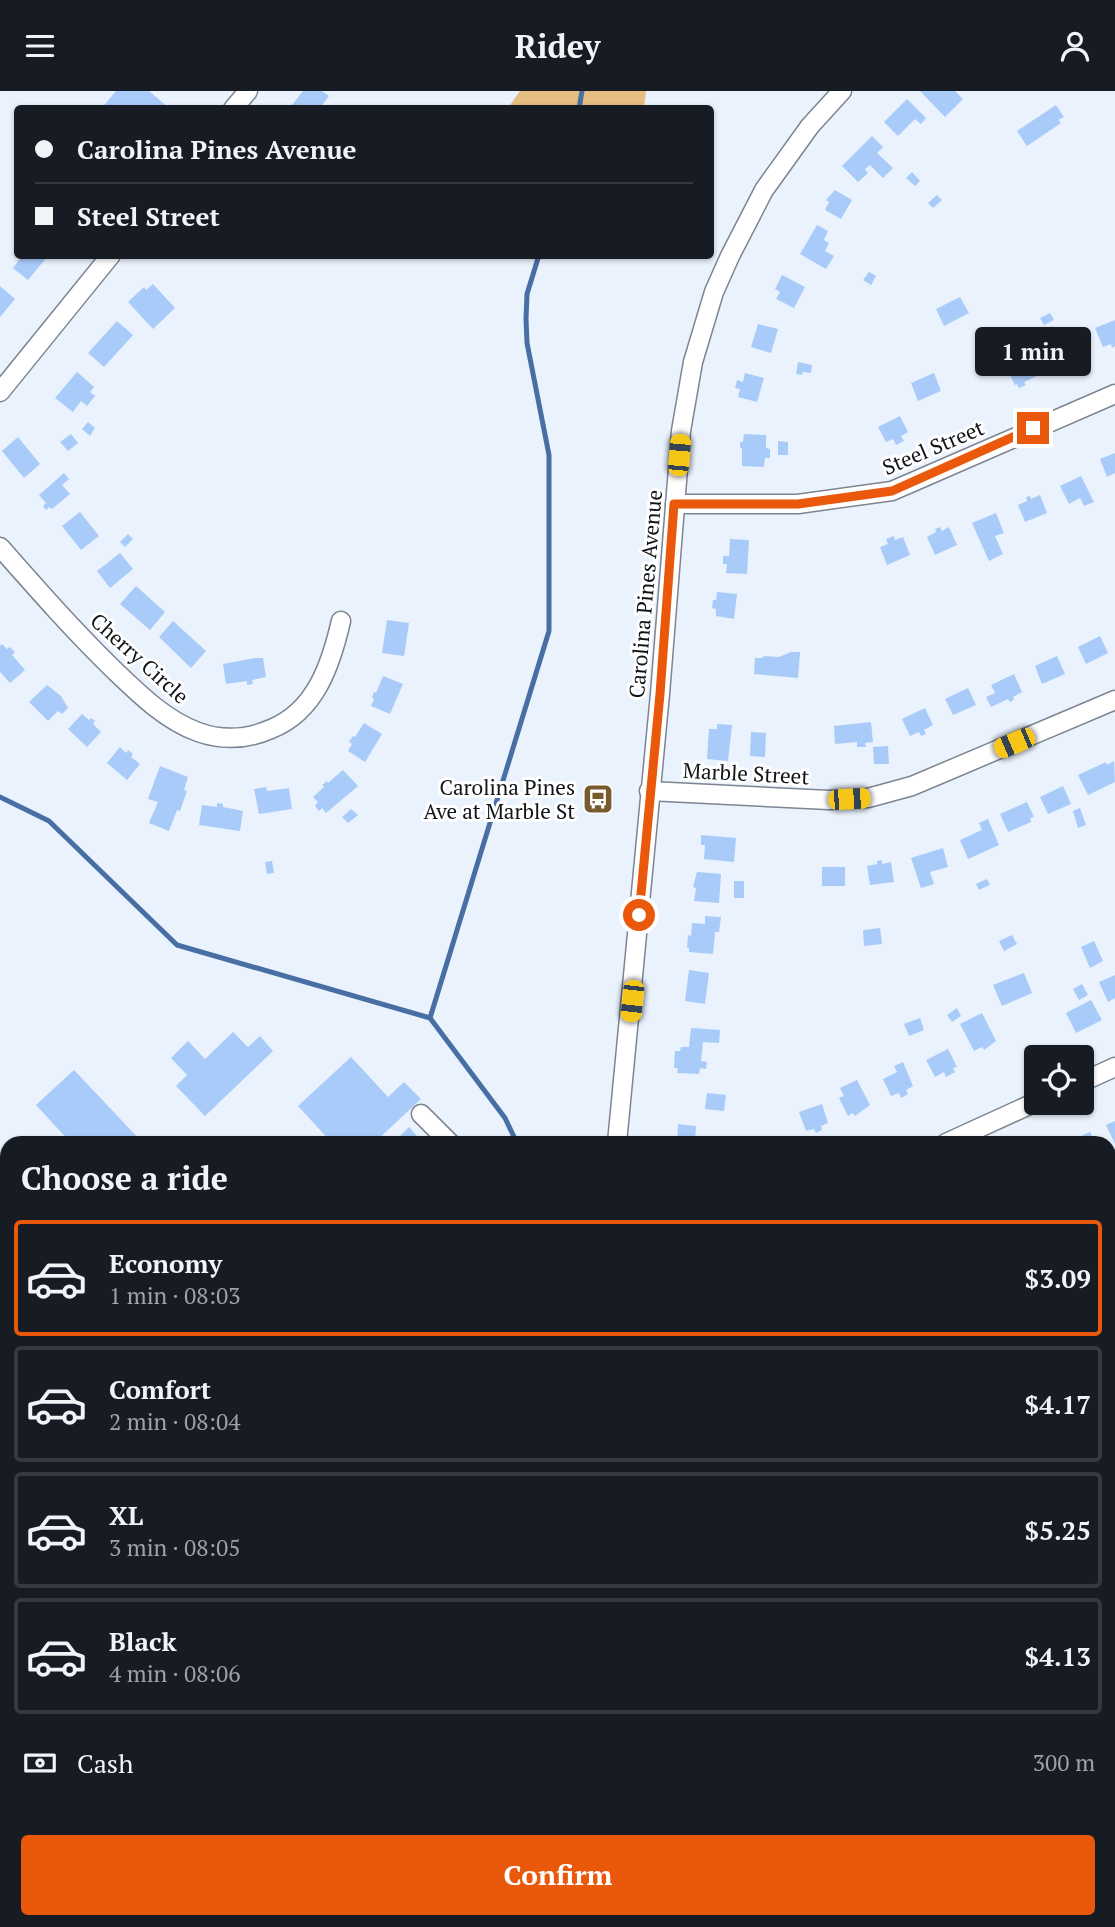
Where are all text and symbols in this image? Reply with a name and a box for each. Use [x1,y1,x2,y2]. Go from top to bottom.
text: Ridey [515,25,600,67]
icon: menu [21,27,59,65]
icon: person [1056,27,1094,65]
text: Carolina Pines Avenue [77,132,357,166]
text: Steel Street [77,199,220,233]
callout: 1 min [975,327,1091,375]
text: 1 min [1002,336,1064,367]
route end [1017,412,1049,444]
street label: Steel Street [878,413,988,481]
car [667,433,692,477]
street label: Carolina Pines Avenue [622,489,668,699]
street label: Cherry Circle [85,606,195,710]
car [991,725,1038,761]
street label: Marble Street [682,756,810,790]
place label: Carolina Pines Ave at Marble St [423,773,575,825]
bus stop icon: Carolina Pines Ave at Marble St [581,782,615,816]
car [828,787,871,811]
route start [623,899,655,931]
car [620,979,645,1023]
map controls [1024,1045,1094,1115]
button: locate [1024,1045,1094,1115]
text: Choose a ride [21,1157,228,1199]
text: Economy [109,1246,222,1280]
icon: car [25,1247,88,1310]
text: $3.09 [1025,1261,1091,1295]
text: 1 min · 08:03 [109,1280,241,1311]
text: Comfort [109,1372,211,1406]
icon: car [25,1373,88,1436]
text: $4.17 [1025,1387,1091,1421]
text: 2 min · 08:04 [109,1406,241,1437]
text: XL [109,1498,143,1532]
icon: car [25,1499,88,1562]
text: $5.25 [1025,1513,1091,1547]
text: 3 min · 08:05 [109,1532,241,1563]
text: Black [109,1624,177,1658]
icon: car [25,1625,88,1688]
text: $4.13 [1025,1639,1091,1673]
text: 4 min · 08:06 [109,1658,241,1689]
icon: cash [21,1744,59,1782]
text: Cash [77,1746,133,1780]
text: 300 m [1033,1747,1095,1778]
button: Confirm [21,1835,1095,1915]

